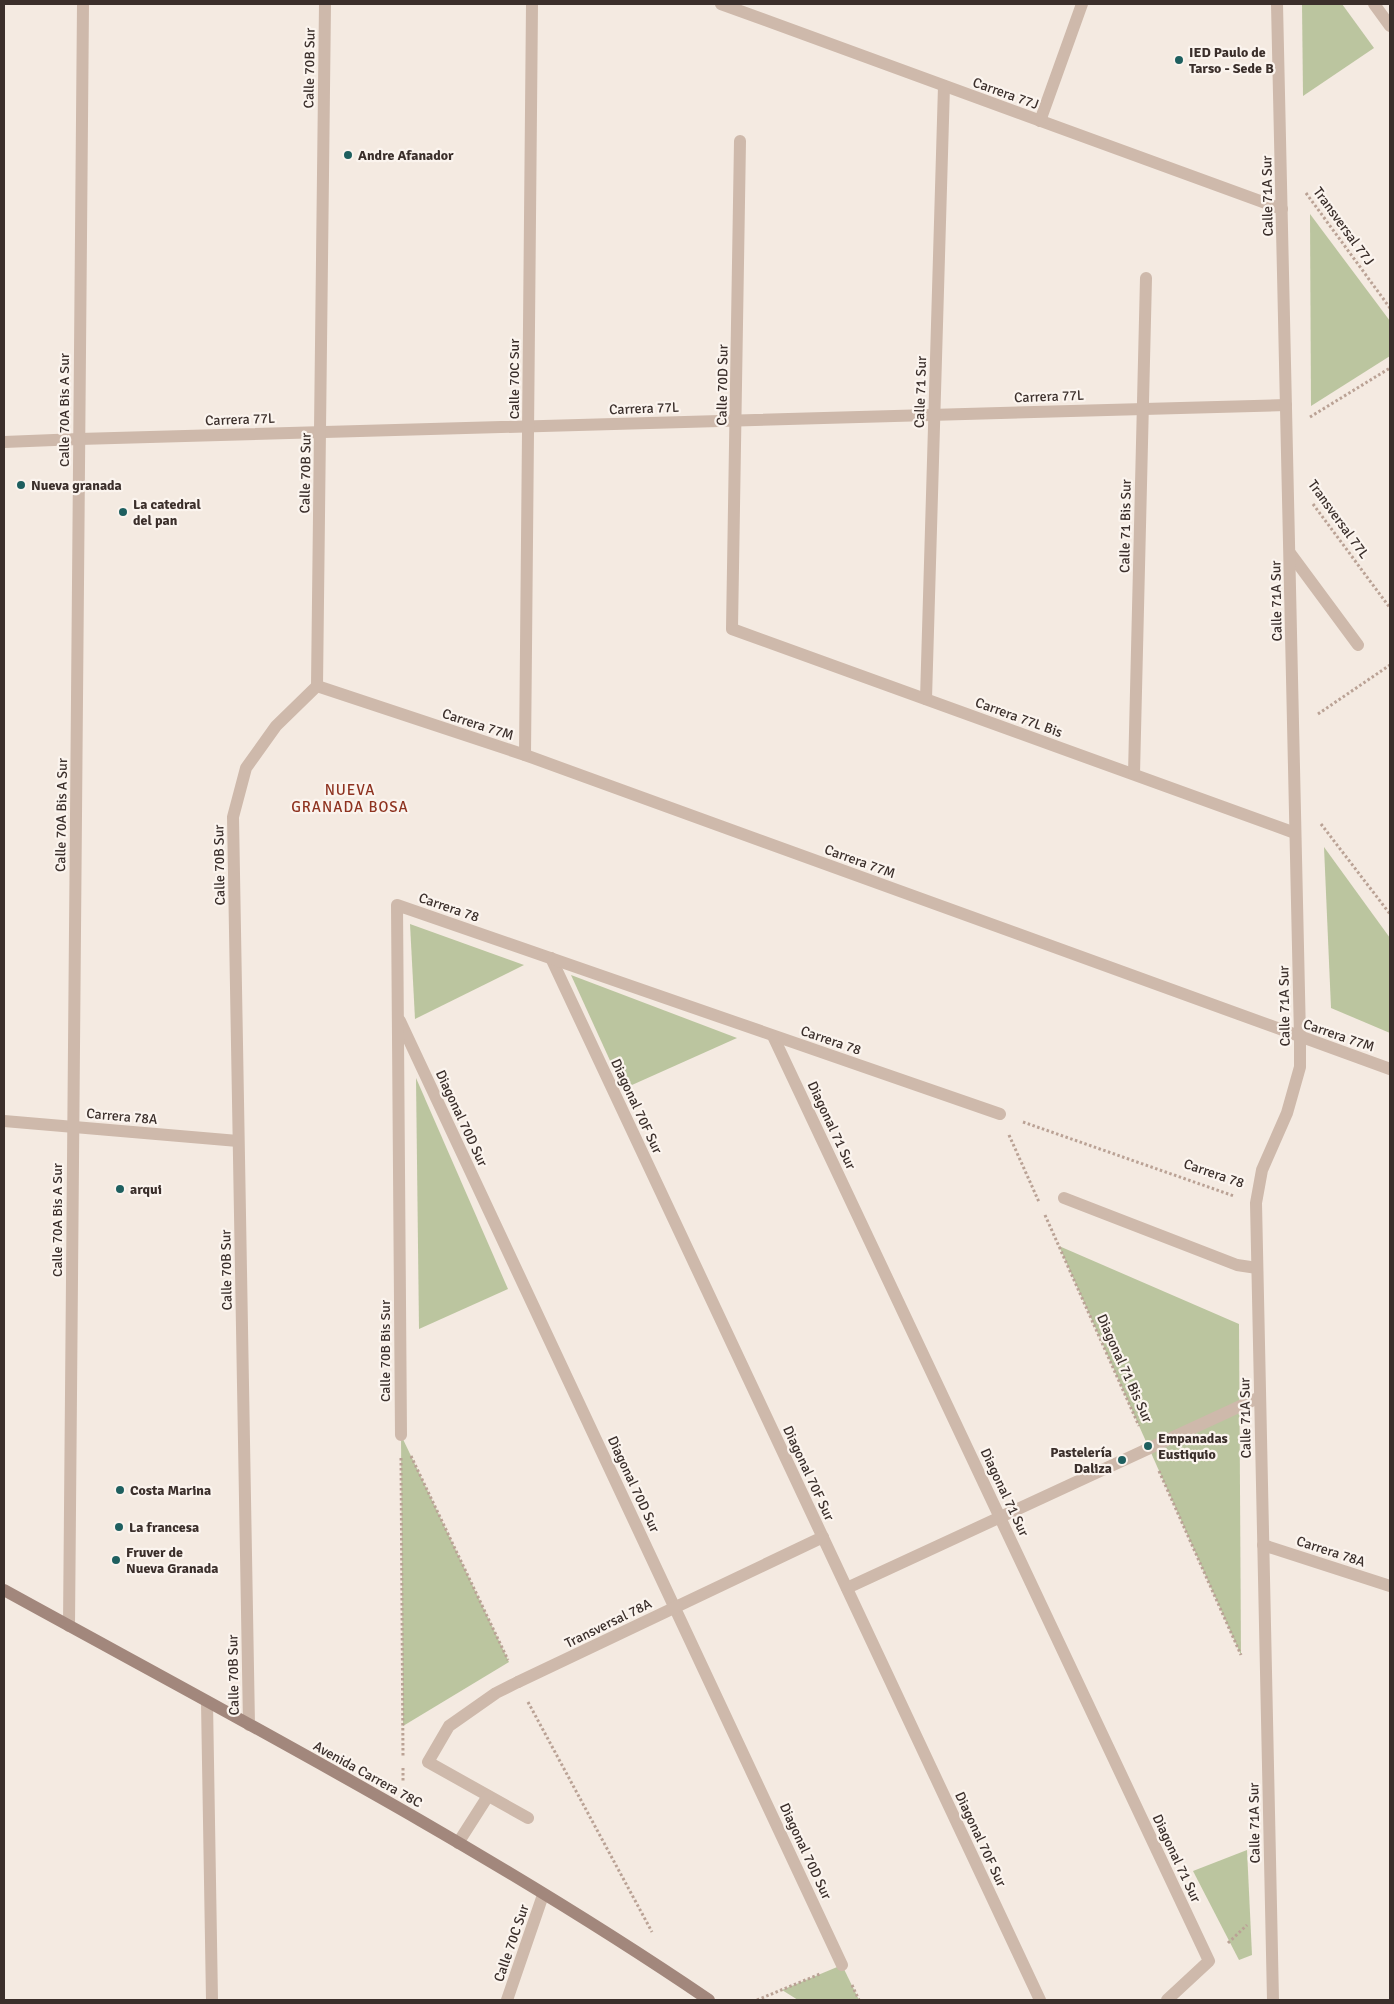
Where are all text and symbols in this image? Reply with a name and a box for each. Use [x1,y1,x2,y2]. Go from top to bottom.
street label: Calle 70B Sur [300,27,319,109]
place label: IED Paulo de Tarso - Sede B [1189,44,1274,77]
marker: IED Paulo de Tarso - Sede B [1173,54,1185,66]
street label: Carrera 77J [970,74,1041,113]
place label: Andre Afanador [358,147,454,164]
marker: Andre Afanador [342,149,354,161]
street label: Calle 71A Sur [1258,155,1277,237]
street label: Transversal 77J [1310,184,1378,269]
street label: Calle 70C Sur [506,338,523,419]
street label: Calle 70D Sur [713,343,732,426]
street label: Calle 70A Bis A Sur [56,352,73,467]
street label: Calle 71 Sur [911,355,930,428]
street label: Carrera 77L [1014,387,1084,406]
street label: Carrera 77L [609,399,679,418]
street label: Carrera 77L [205,410,275,429]
street label: Calle 70B Sur [296,432,315,514]
place label: Nueva granada [31,477,122,494]
street label: Transversal 77L [1304,477,1373,562]
street label: Calle 71 Bis Sur [1116,478,1135,573]
marker: Nueva granada [15,479,27,491]
place label: La catedral del pan [133,496,202,529]
marker: La catedral del pan [117,506,129,518]
street label: Calle 71A Sur [1267,560,1286,642]
street label: Carrera 77L Bis [973,694,1065,741]
street label: Carrera 77M [440,705,516,744]
street label: Calle 70A Bis A Sur [52,757,71,872]
district label: NUEVA GRANADA BOSA [291,781,409,816]
street label: Calle 70B Sur [210,824,229,906]
street label: Carrera 77M [822,841,898,882]
street label: Carrera 78 [416,889,481,926]
street label: Calle 71A Sur [1275,965,1294,1047]
street label: Carrera 77M [1301,1015,1377,1056]
street label: Carrera 78 [798,1022,863,1059]
street label: Diagonal 70F Sur [607,1056,666,1157]
street label: Diagonal 70D Sur [432,1067,492,1170]
street label: Diagonal 71 Sur [804,1078,860,1173]
street label: Carrera 78A [86,1105,159,1128]
street label: Carrera 78 [1181,1155,1246,1192]
street label: Calle 70A Bis A Sur [49,1162,66,1277]
place label: arqui [130,1181,162,1198]
marker: arqui [114,1183,126,1195]
street label: Calle 70B Sur [217,1229,236,1311]
street label: Calle 70B Bis Sur [377,1299,394,1402]
street label: Diagonal 71 Bis Sur [1093,1311,1156,1426]
street label: Calle 71A Sur [1236,1377,1255,1459]
street label: Diagonal 70F Sur [779,1423,838,1524]
place label: Empanadas Eustiquio [1158,1430,1228,1463]
street label: Diagonal 70D Sur [604,1433,664,1536]
marker: Empanadas Eustiquio [1142,1440,1154,1452]
place label: Pastelería Daliza [1050,1444,1112,1477]
street label: Diagonal 71 Sur [977,1445,1033,1540]
marker: Pastelería Daliza [1116,1454,1128,1466]
place label: Costa Marina [130,1482,211,1499]
marker: Costa Marina [114,1484,126,1496]
place label: La francesa [129,1519,199,1536]
marker: La francesa [113,1521,125,1533]
street label: Carrera 78A [1294,1532,1368,1571]
place label: Fruver de Nueva Granada [126,1544,218,1577]
marker: Fruver de Nueva Granada [110,1554,122,1566]
street label: Transversal 78A [562,1595,655,1652]
street label: Calle 70B Sur [224,1634,243,1716]
street label: Avenida Carrera 78C [310,1737,425,1811]
street label: Calle 71A Sur [1245,1782,1264,1864]
street label: Diagonal 70F Sur [951,1789,1010,1890]
street label: Diagonal 70D Sur [776,1800,836,1903]
street label: Diagonal 71 Sur [1149,1811,1205,1906]
street label: Calle 70C Sur [490,1901,533,1984]

